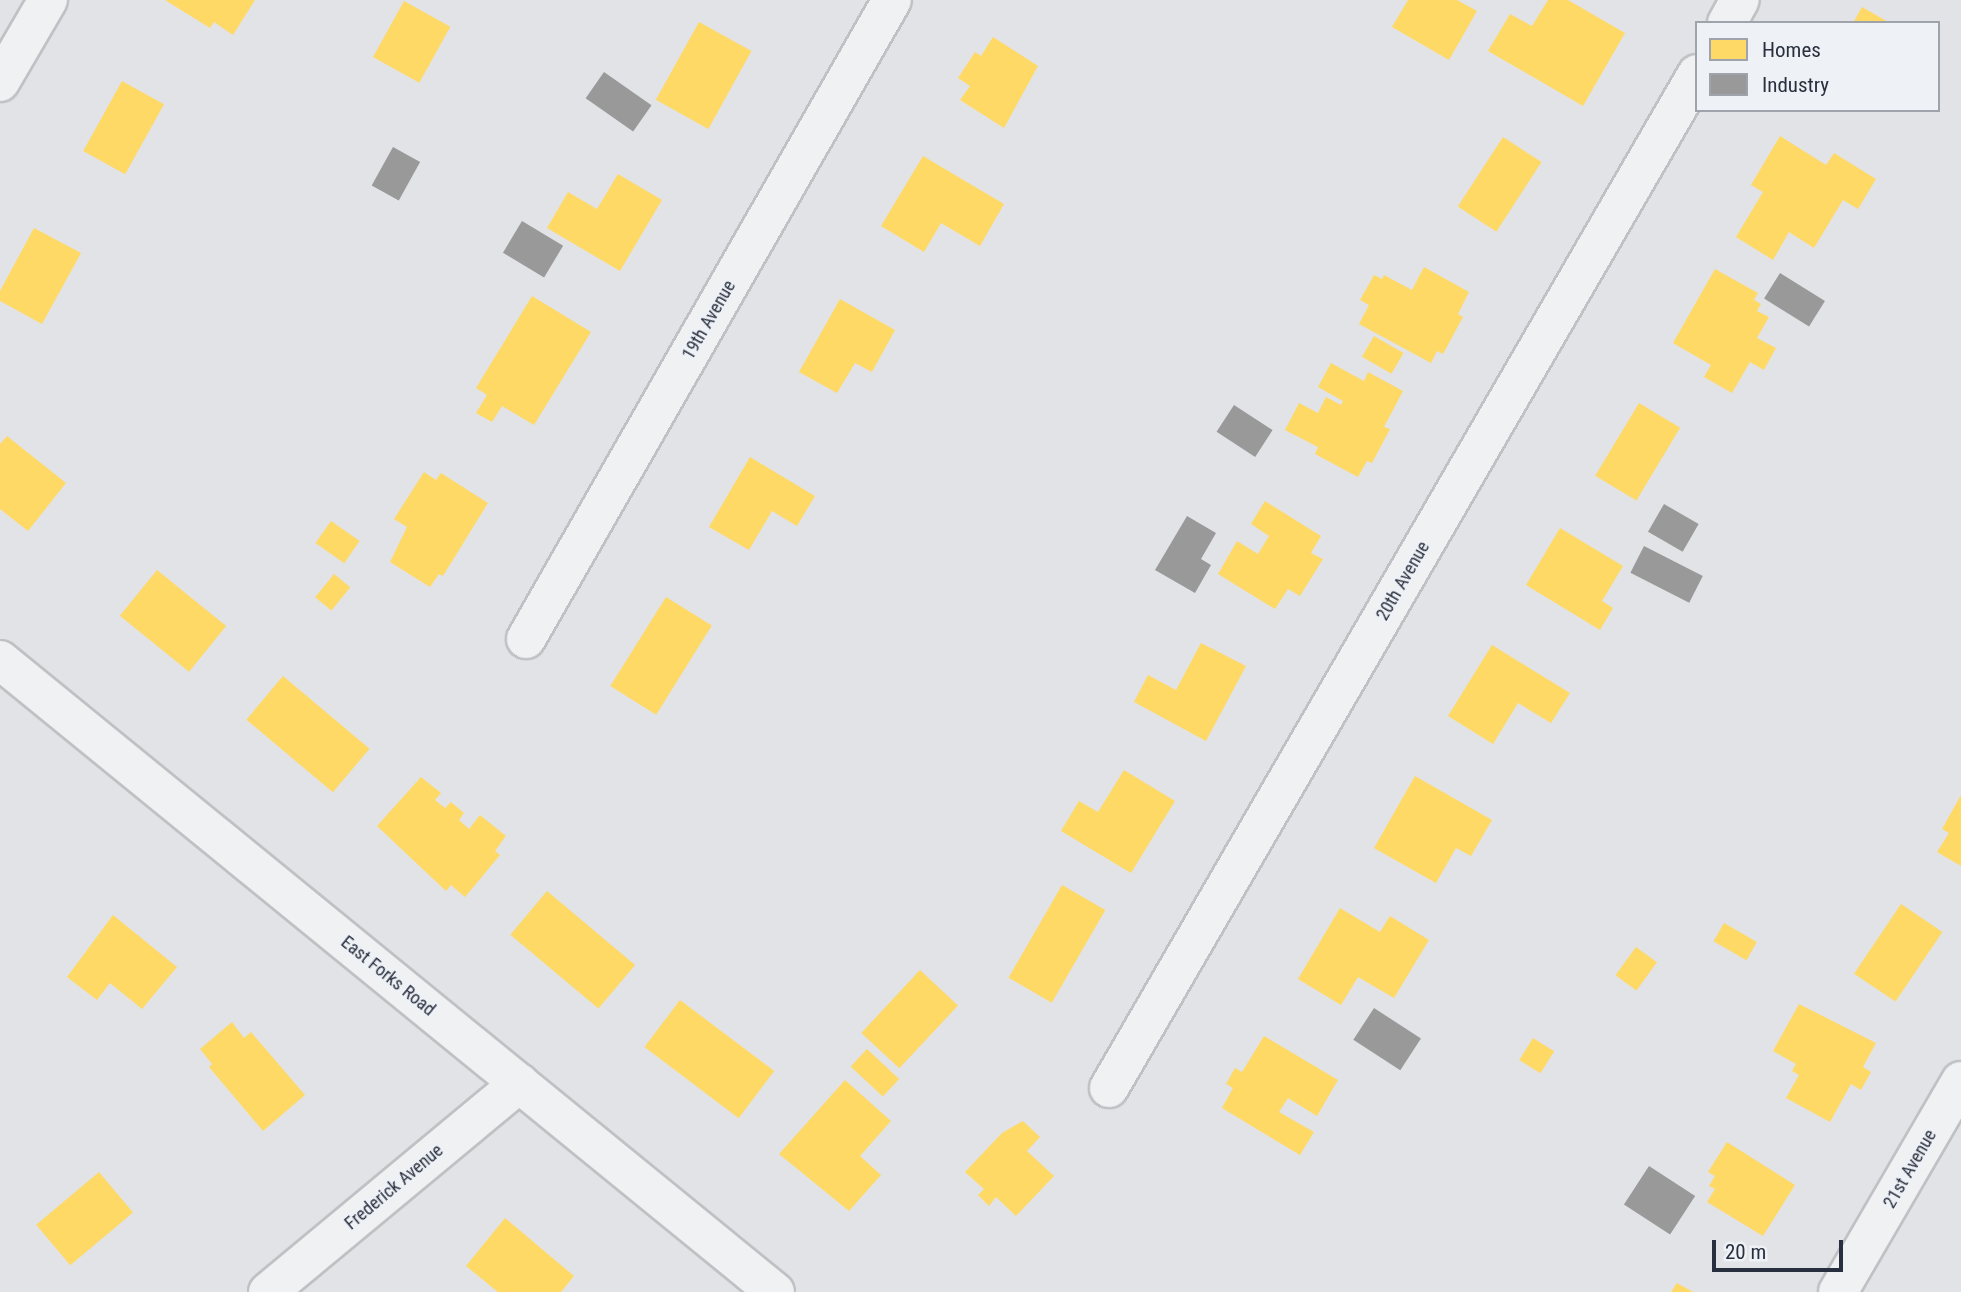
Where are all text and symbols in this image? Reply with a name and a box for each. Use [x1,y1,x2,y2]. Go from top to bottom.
legend [1695,21,1940,112]
text: Homes [1762,38,1821,62]
text: Industry [1762,73,1829,97]
street label: 19th Avenue [678,277,740,363]
street label: 20th Avenue [1372,538,1434,624]
street label: East Forks Road [337,931,439,1021]
street label: 21st Avenue [1879,1126,1941,1212]
street label: Frederick Avenue [341,1140,447,1234]
scale bar [1716,1226,1847,1270]
text: 20 m [1725,1240,1766,1264]

